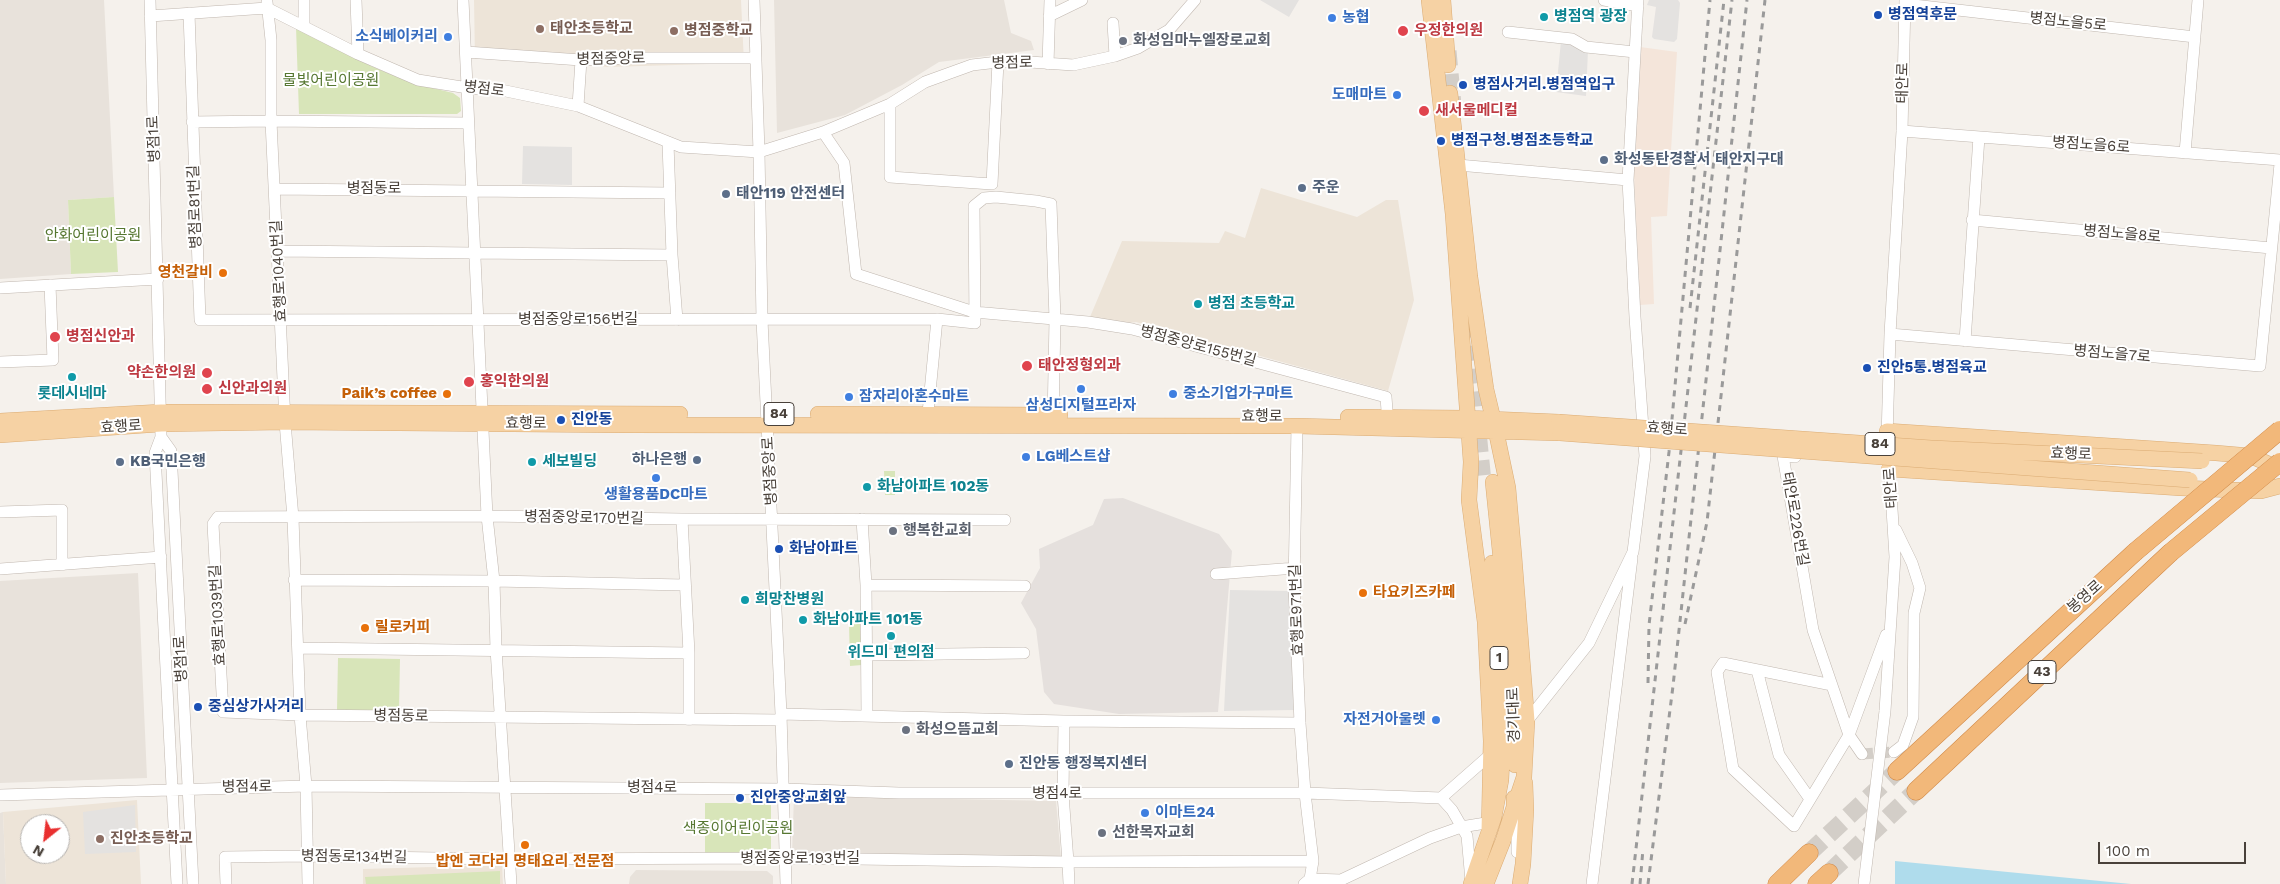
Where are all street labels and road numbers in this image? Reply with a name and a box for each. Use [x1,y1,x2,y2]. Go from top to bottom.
street label: 병점노을5로 [2028,9,2108,35]
street label: 병점중앙로 [576,49,646,69]
street label: 병점로 [991,54,1033,72]
street label: 태안로 [1894,62,1912,104]
street label: 병점로 [462,78,506,100]
street label: 병점1로 [144,115,164,163]
street label: 병점노을6로 [2051,133,2131,157]
street label: 병점로81번길 [185,165,205,249]
street label: 병점동로 [346,180,402,198]
street label: 효행로1040번길 [267,219,291,323]
street label: 병점노을8로 [2082,222,2162,246]
street label: 병점중앙로156번길 [518,311,638,329]
street label: 병점중앙로155번길 [1138,322,1258,370]
street label: 병점노을7로 [2073,342,2151,366]
road number: 84 [764,402,794,426]
street label: 효행로 [1241,408,1283,426]
street label: 효행로 [505,415,547,433]
street label: 효행로 [100,417,142,437]
street label: 효행로 [1646,419,1688,439]
road number: 84 [1865,432,1895,456]
street label: 병점중앙로 [759,436,781,506]
street label: 효행로 [2050,444,2092,464]
street label: 태안로 [1881,467,1901,509]
street label: 태안로226번길 [1778,470,1812,568]
street label: 병점중앙로170번길 [524,508,644,528]
street label: 효행로1039번길 [206,564,230,666]
street label: 효행로971번길 [1286,564,1308,656]
street label: 봉영로 [2064,576,2106,618]
street label: 병점1로 [171,635,191,683]
road number: 1 [1490,646,1508,670]
road number: 43 [2028,660,2056,684]
street label: 경기대로 [1504,687,1524,743]
street label: 병점동로 [373,707,429,725]
street label: 병점4로 [222,778,272,796]
street label: 병점4로 [627,779,677,797]
street label: 병점4로 [1032,785,1082,803]
street label: 병점동로134번길 [301,847,407,867]
street label: 병점중앙로193번길 [740,850,860,868]

